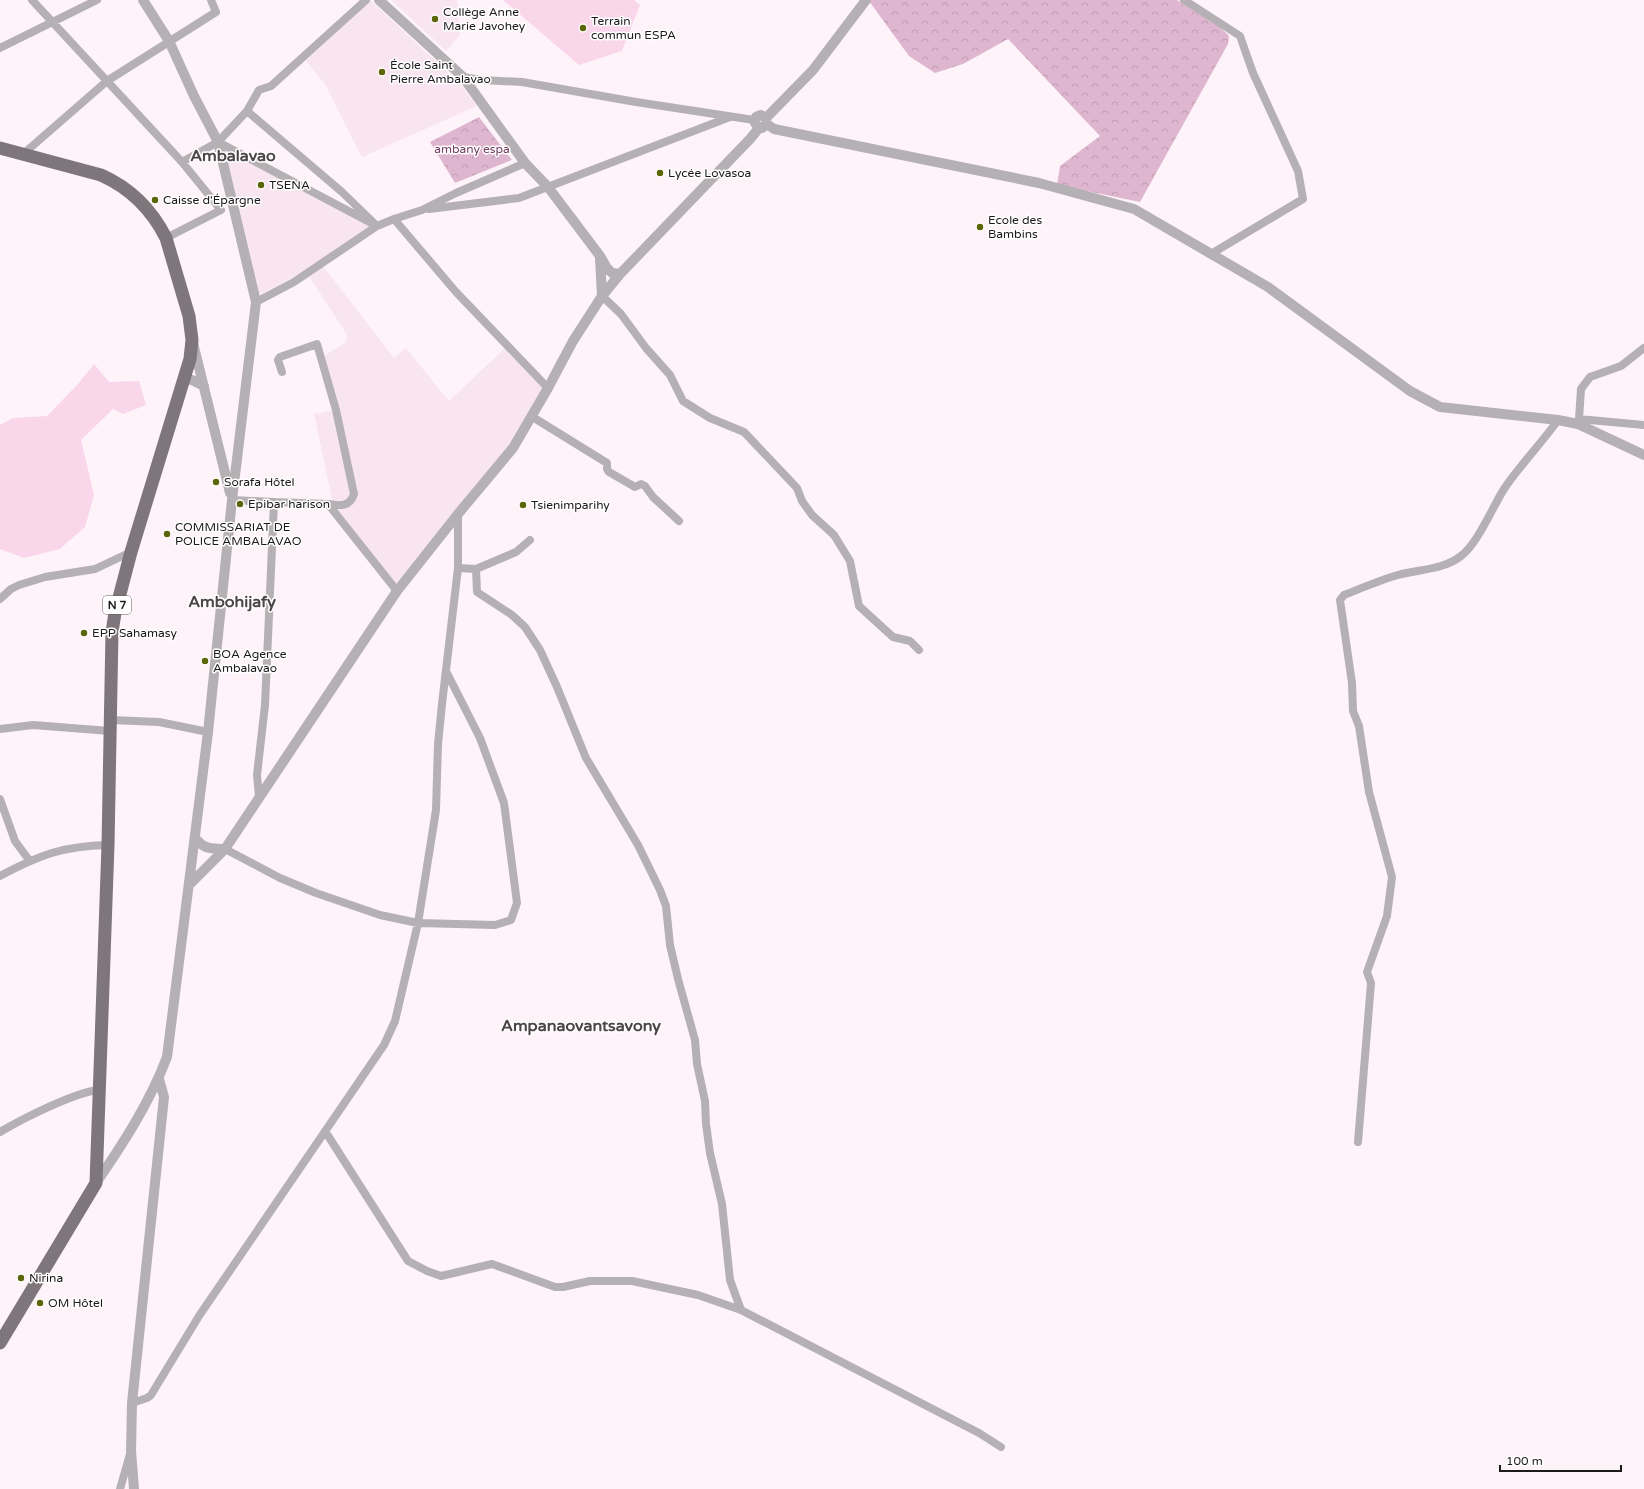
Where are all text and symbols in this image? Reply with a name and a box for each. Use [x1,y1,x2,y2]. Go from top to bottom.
place label: Collège Anne Marie Javohey [443,5,526,33]
marker: Collège Anne Marie Javohey [430,14,440,24]
place label: Terrain commun ESPA [591,14,676,42]
marker: Terrain commun ESPA [578,23,588,33]
place label: École Saint Pierre Ambalavao [390,58,491,86]
marker: École Saint Pierre Ambalavao [377,67,387,77]
park label: ambany espa [434,142,510,156]
district label: Ambalavao [190,146,276,166]
place label: Lycée Lovasoa [668,166,751,180]
marker: Lycée Lovasoa [655,168,665,178]
place label: TSENA [269,178,310,192]
marker: TSENA [256,180,266,190]
place label: Caisse d'Épargne [163,193,261,207]
marker: Caisse d'Épargne [150,195,160,205]
place label: Ecole des Bambins [988,213,1042,241]
marker: Ecole des Bambins [975,222,985,232]
place label: Sorafa Hôtel [224,475,295,489]
marker: Sorafa Hôtel [211,477,221,487]
place label: Epibar harison [248,497,330,511]
place label: Tsienimparihy [531,498,610,512]
marker: Epibar harison [235,499,245,509]
marker: Tsienimparihy [518,500,528,510]
place label: COMMISSARIAT DE POLICE AMBALAVAO [175,520,302,548]
marker: COMMISSARIAT DE POLICE AMBALAVAO [162,529,172,539]
district label: Ambohijafy [188,592,276,612]
road number: N 7 [103,596,131,614]
place label: EPP Sahamasy [92,626,178,640]
marker: EPP Sahamasy [79,628,89,638]
place label: BOA Agence Ambalavao [213,647,287,675]
marker: BOA Agence Ambalavao [200,656,210,666]
district label: Ampanaovantsavony [501,1016,661,1036]
place label: Nirina [29,1271,63,1285]
marker: Nirina [16,1273,26,1283]
place label: OM Hôtel [48,1296,103,1310]
marker: OM Hôtel [35,1298,45,1308]
scale bar [1500,1447,1621,1473]
text: 100 m [1506,1454,1543,1468]

